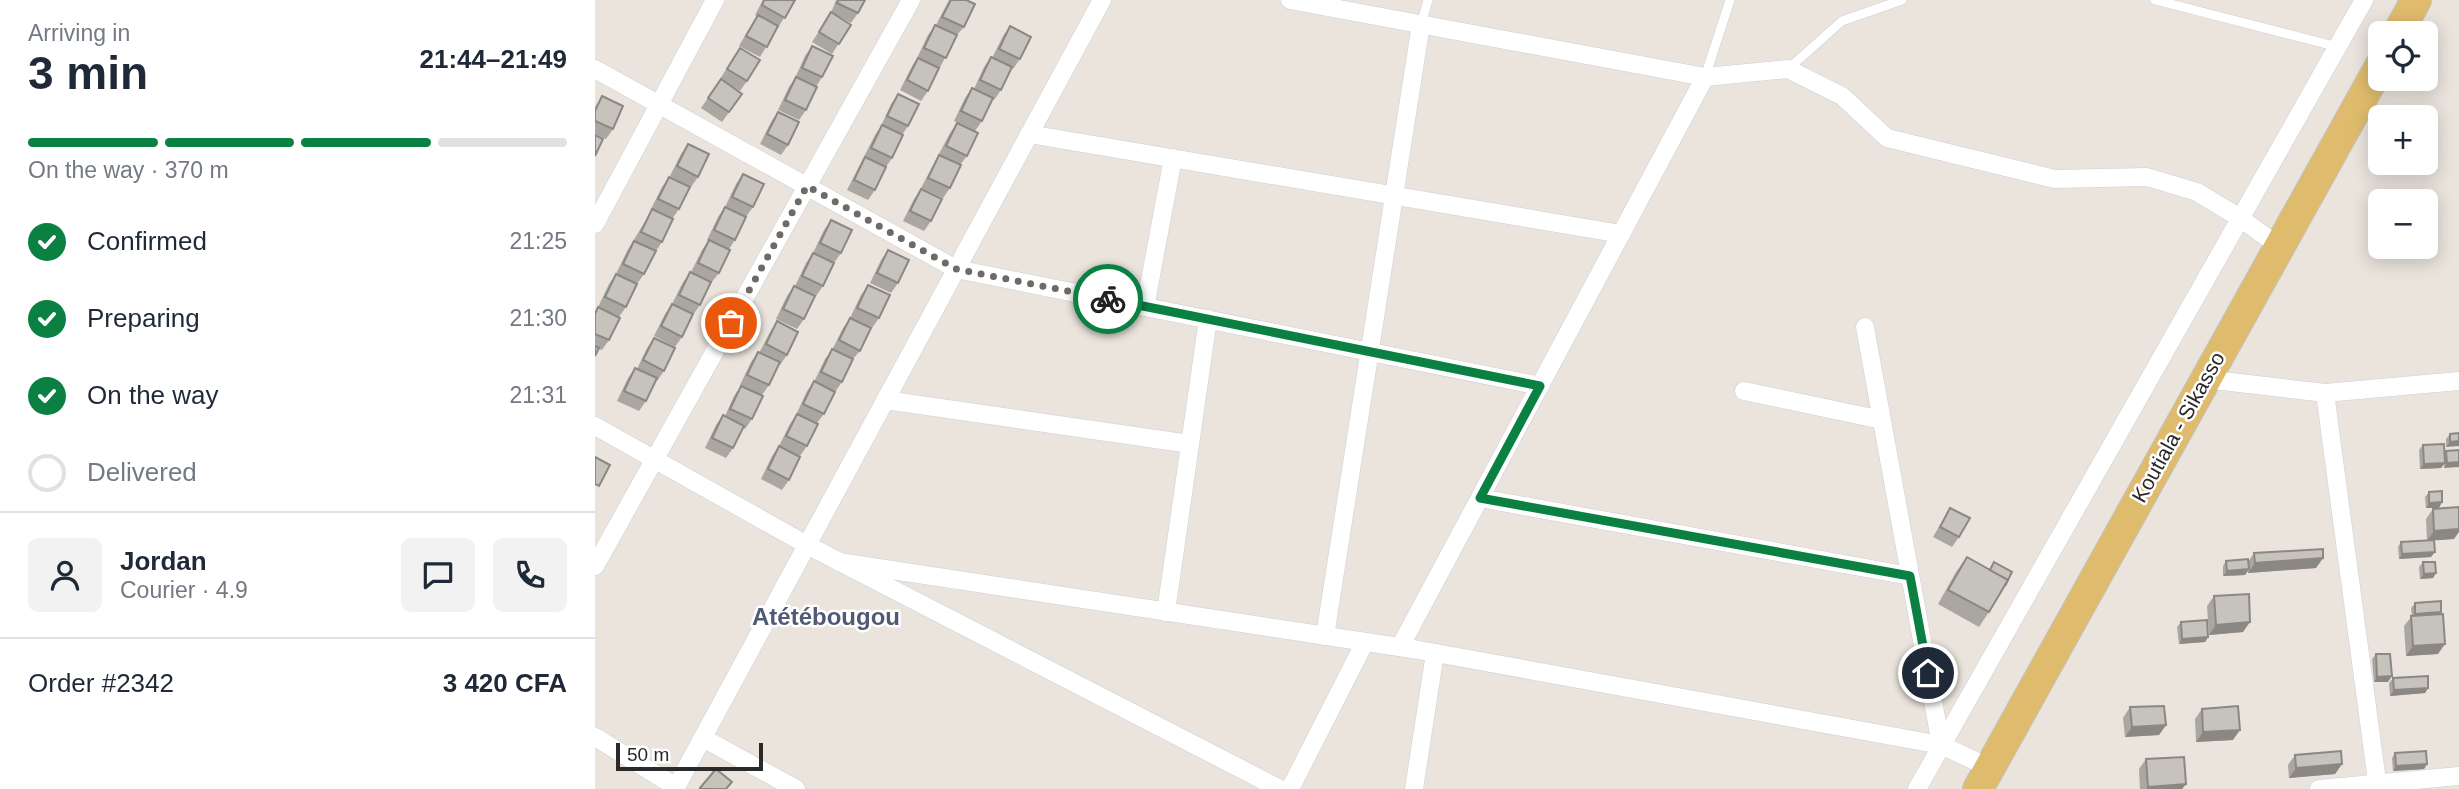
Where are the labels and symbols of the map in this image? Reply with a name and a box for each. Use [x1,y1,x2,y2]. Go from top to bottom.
courier [1073,264,1143,334]
pin [701,293,761,353]
street label: Koutiala - Sikasso [2127,348,2229,506]
district label: Atétébougou [752,603,900,630]
pin [1898,643,1958,703]
scale bar [616,740,763,772]

